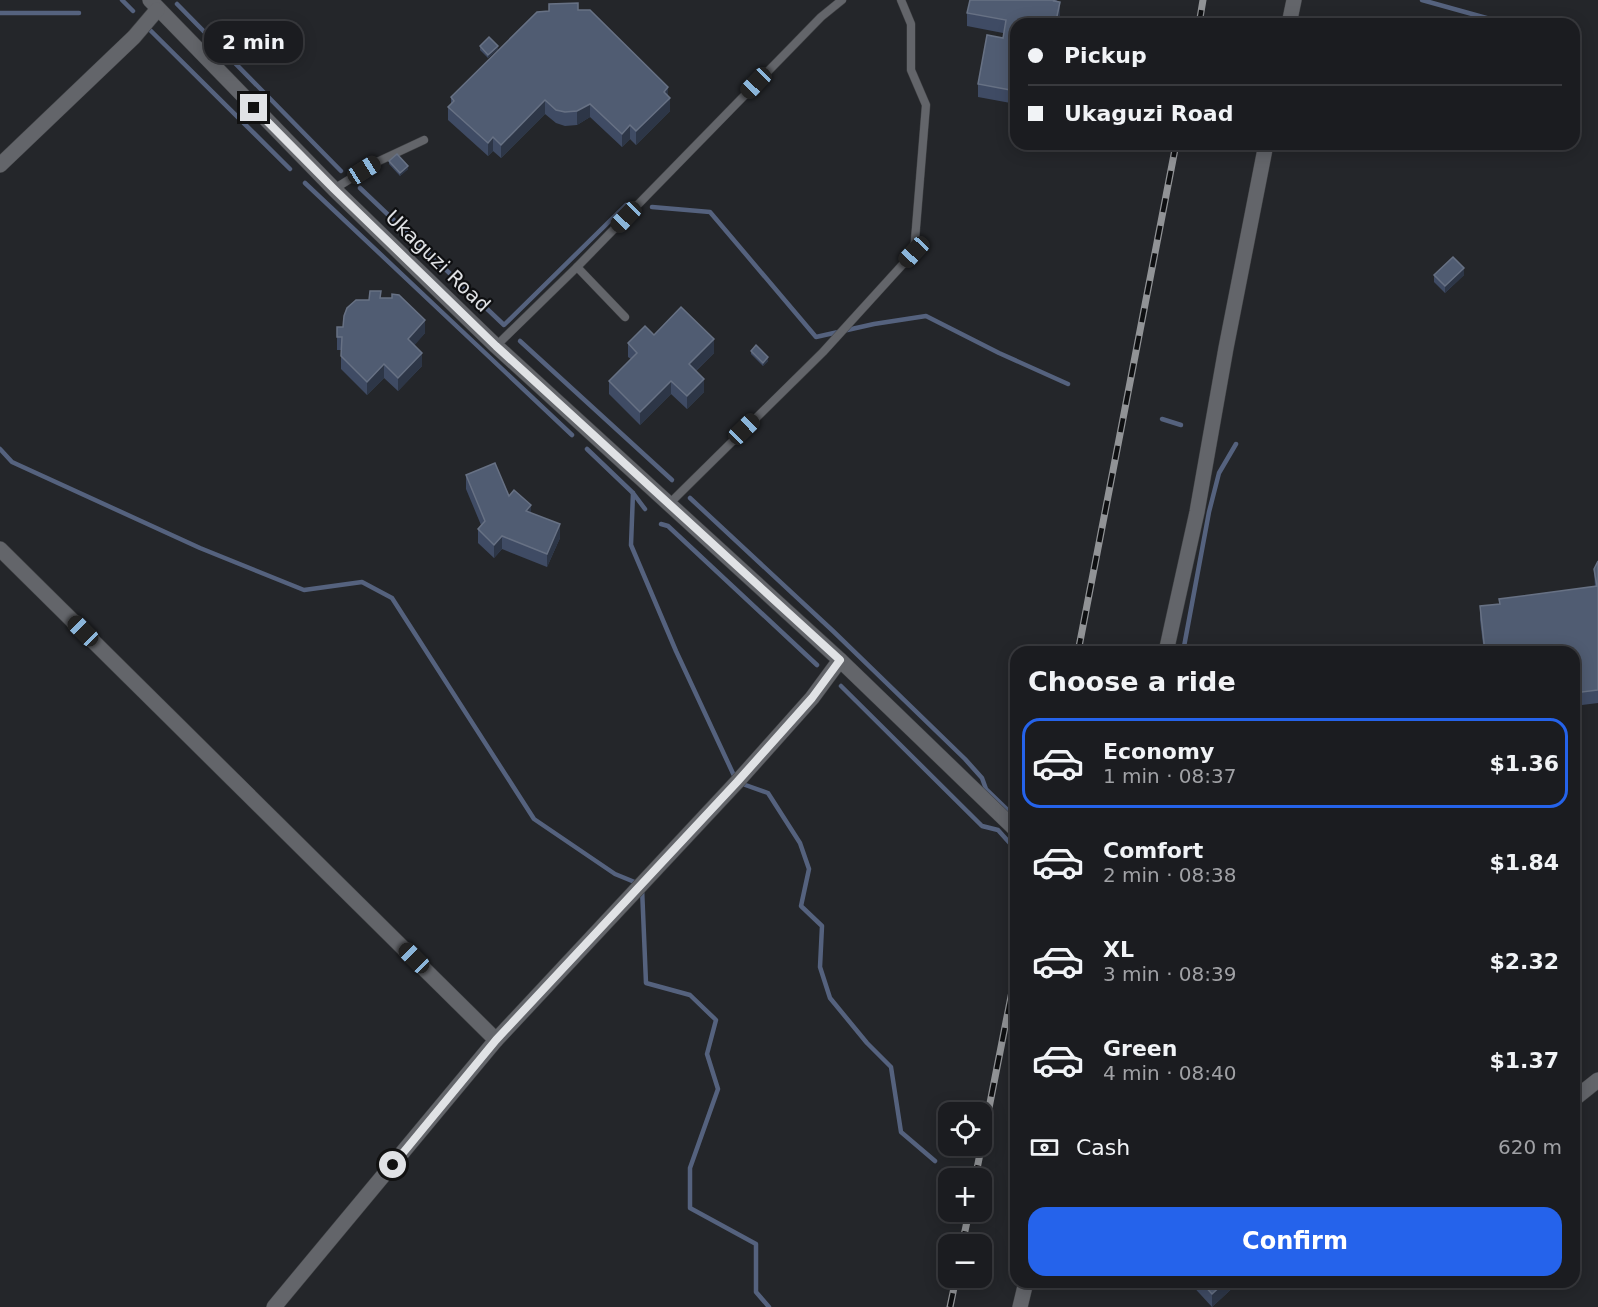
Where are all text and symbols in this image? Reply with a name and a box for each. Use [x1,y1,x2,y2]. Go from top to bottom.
callout: 2 min [204,21,304,63]
text: 2 min [222,30,285,54]
text: Pickup [1064,43,1147,68]
car [737,64,775,102]
route end [240,94,267,121]
text: Ukaguzi Road [1064,101,1233,126]
car [344,153,384,187]
car [607,198,645,236]
street label: Ukaguzi Road [381,205,495,317]
car [895,233,933,271]
car [725,410,763,448]
car [64,612,102,650]
text: Choose a ride [1028,666,1236,697]
icon: car [1031,736,1085,790]
text: Economy [1103,739,1214,764]
text: $1.36 [1489,751,1559,776]
text: 1 min · 08:37 [1103,764,1237,788]
icon: car [1031,835,1085,889]
text: Comfort [1103,838,1203,863]
text: $1.84 [1489,850,1559,875]
text: 2 min · 08:38 [1103,863,1237,887]
icon: car [1031,934,1085,988]
text: XL [1103,937,1134,962]
car [395,939,433,977]
text: $2.32 [1489,949,1559,974]
text: 3 min · 08:39 [1103,962,1237,986]
icon: car [1031,1033,1085,1087]
text: Green [1103,1036,1177,1061]
text: $1.37 [1489,1048,1559,1073]
text: 4 min · 08:40 [1103,1061,1237,1085]
map controls [938,1102,992,1288]
button: locate [938,1102,992,1156]
icon: cash [1028,1131,1061,1164]
text: Cash [1076,1135,1130,1160]
text: 620 m [1498,1135,1562,1159]
route start [379,1151,406,1178]
button: + [938,1168,992,1222]
button: Confirm [1028,1207,1562,1276]
button: − [938,1234,992,1288]

